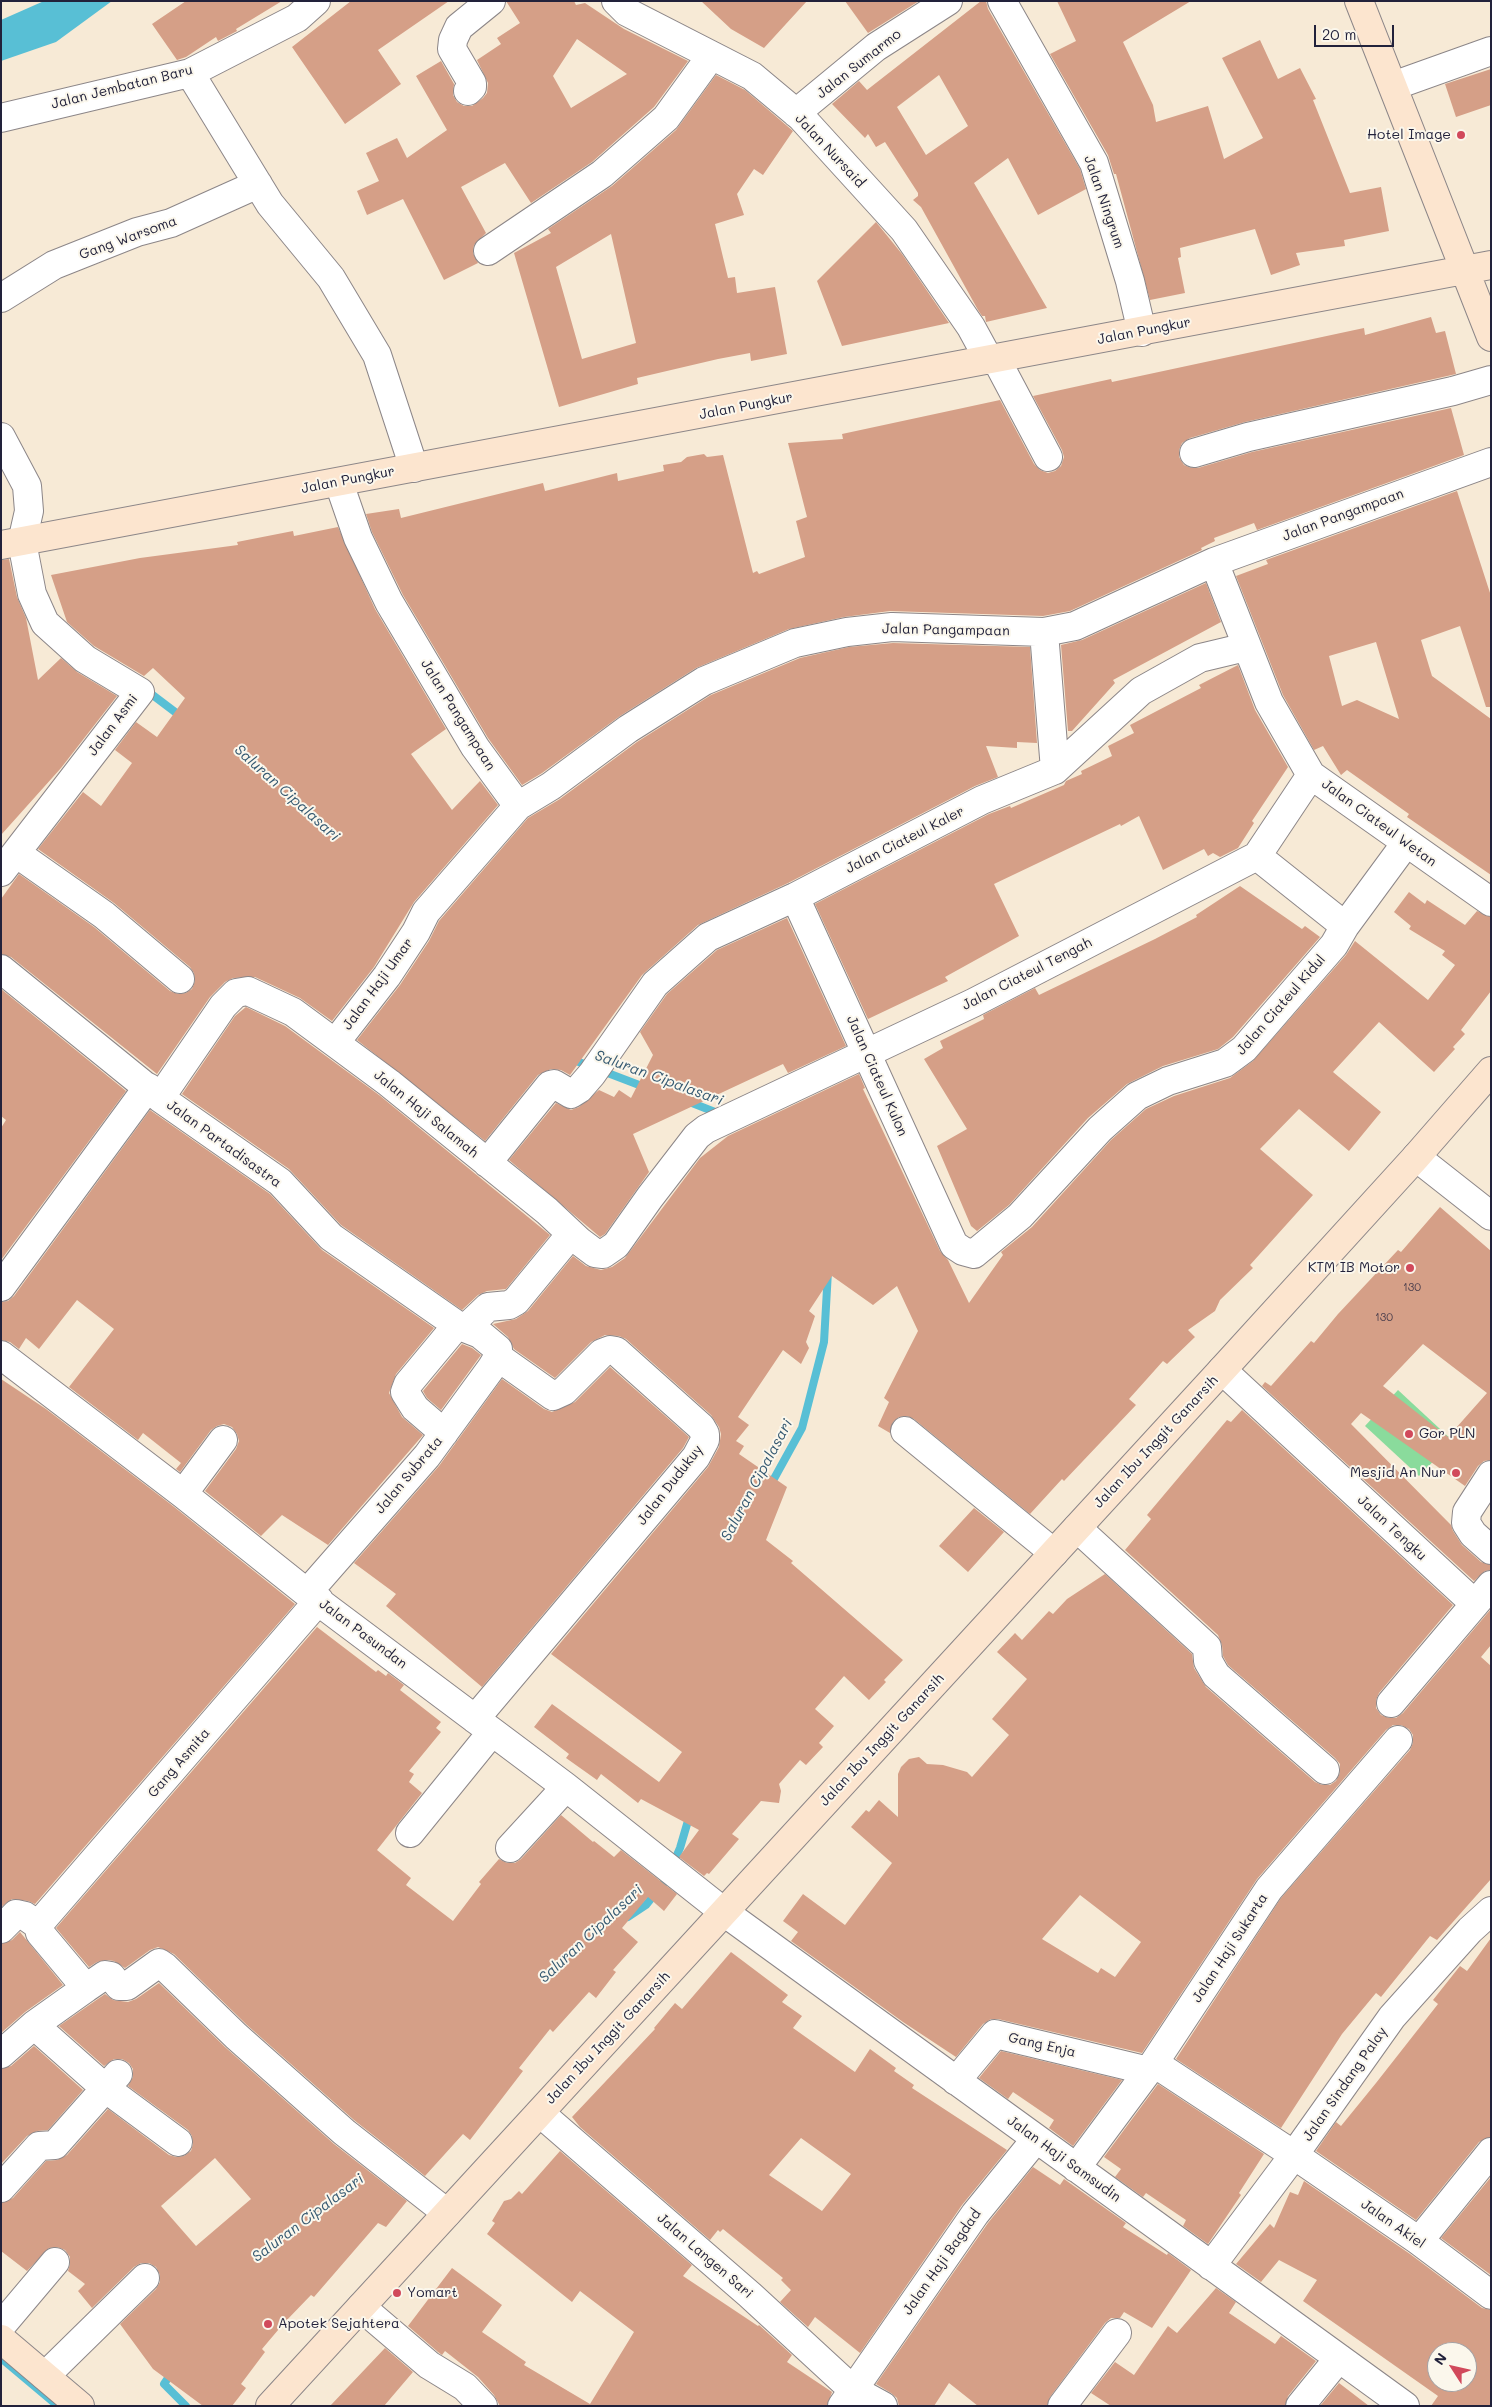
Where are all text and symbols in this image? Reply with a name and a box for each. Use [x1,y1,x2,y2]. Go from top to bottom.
scale bar [1317,15,1397,47]
text: 20 m [1322,24,1356,44]
street label: Jalan Sumarmo [813,26,905,102]
street label: Jalan Jembatan Baru [50,61,194,113]
street label: Jalan Nursaid [792,111,868,191]
place label: Hotel Image [1367,127,1451,143]
marker: Hotel Image [1455,129,1467,141]
street label: Jalan Ningrum [1080,153,1128,251]
street label: Gang Warsoma [77,213,179,263]
street label: Jalan Pungkur [1096,314,1192,348]
street label: Jalan Pungkur [698,389,794,423]
street label: Jalan Pungkur [300,463,396,497]
street label: Jalan Pangampaan [1280,485,1406,545]
street label: Jalan Pangampaan [882,620,1010,640]
street label: Jalan Pangampaan [417,656,499,774]
street label: Jalan Asmi [84,691,142,759]
water label: Saluran Cipalasari [231,741,343,845]
street label: Jalan Ciateul Wetan [1318,776,1440,870]
street label: Jalan Ciateul Kaler [843,803,967,877]
street label: Jalan Ciateul Tengah [959,934,1095,1014]
street label: Jalan Haji Umar [339,935,417,1033]
street label: Jalan Ciateul Kidul [1233,951,1329,1059]
street label: Jalan Ciateul Kulon [843,1013,911,1139]
water label: Saluran Cipalasari [592,1046,726,1110]
street label: Jalan Haji Salamah [370,1067,482,1161]
street label: Jalan Partadisastra [163,1097,285,1191]
place label: KTM IB Motor [1308,1260,1400,1276]
marker: KTM IB Motor [1404,1262,1416,1274]
house number: 130 [1403,1281,1421,1295]
house number: 130 [1375,1311,1393,1325]
street label: Jalan Ibu Inggit Ganarsih [1090,1372,1222,1512]
water label: Saluran Cipalasari [717,1416,797,1544]
place label: Gor PLN [1419,1426,1475,1442]
marker: Gor PLN [1403,1428,1415,1440]
street label: Jalan Subrata [372,1433,446,1517]
street label: Jalan Dudukuy [633,1442,707,1528]
place label: Mesjid An Nur [1350,1465,1446,1481]
marker: Mesjid An Nur [1450,1467,1462,1479]
street label: Jalan Tengku [1354,1492,1430,1564]
street label: Jalan Pasundan [316,1595,410,1673]
street label: Jalan Ibu Inggit Ganarsih [816,1670,948,1810]
street label: Gang Asmita [144,1725,214,1801]
water label: Saluran Cipalasari [535,1881,647,1987]
street label: Jalan Haji Sukarta [1188,1890,1272,2006]
street label: Jalan Ibu Inggit Ganarsih [542,1968,674,2108]
street label: Jalan Sindang Palay [1299,2024,1391,2144]
street label: Gang Enja [1007,2029,1077,2061]
street label: Jalan Haji Samsudin [1004,2112,1124,2206]
water label: Saluran Cipalasari [248,2170,368,2266]
street label: Jalan Akiel [1358,2196,1428,2252]
street label: Jalan Haji Bagdad [899,2206,985,2318]
street label: Jalan Langen Sari [654,2210,756,2302]
place label: Yomart [407,2285,458,2301]
marker: Yomart [391,2287,403,2299]
place label: Apotek Sejahtera [278,2316,400,2332]
marker: Apotek Sejahtera [262,2318,274,2330]
north arrow [1427,2342,1477,2392]
text: N [1429,2349,1451,2368]

